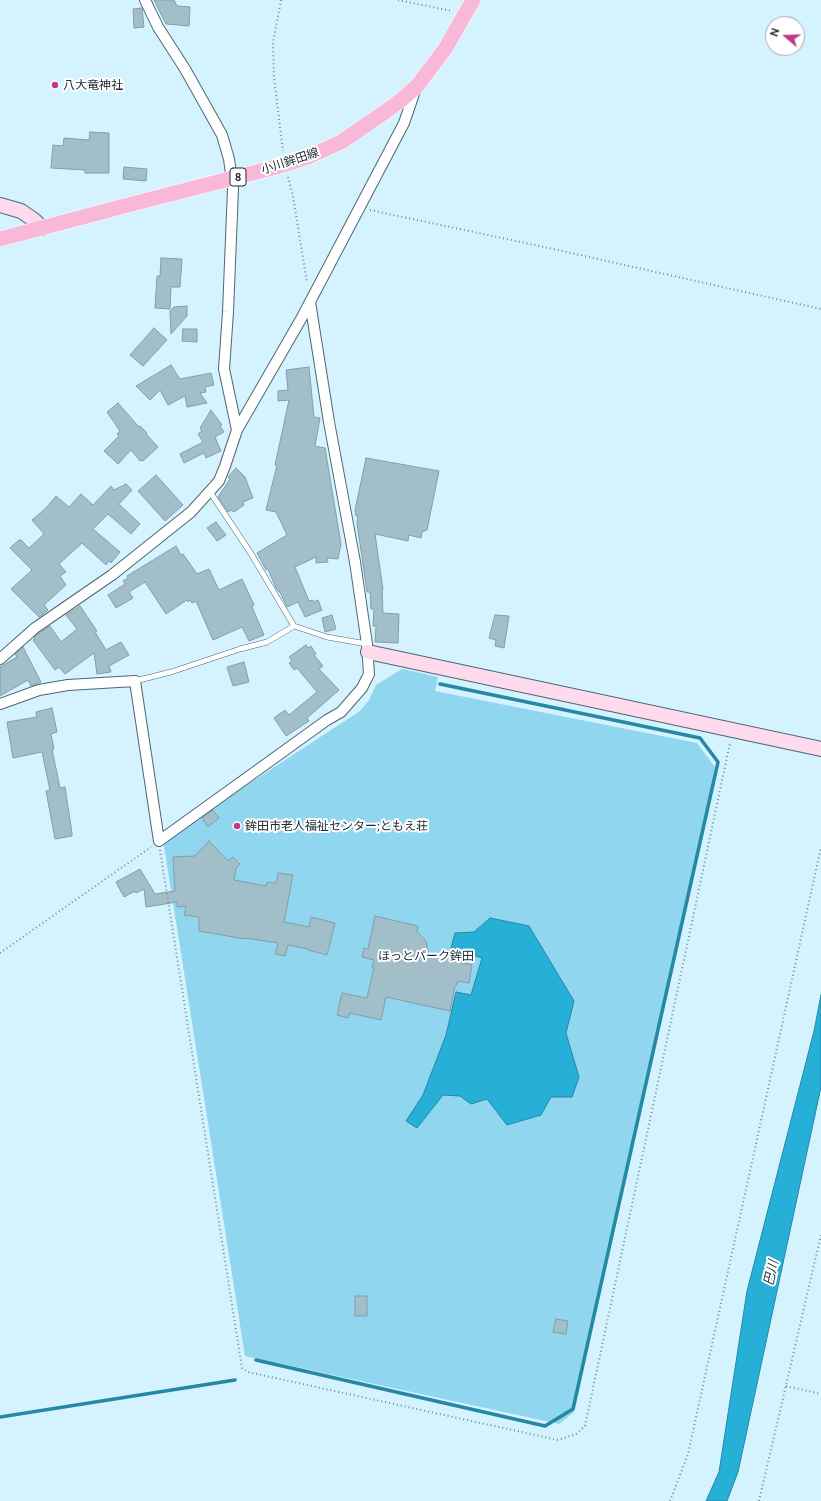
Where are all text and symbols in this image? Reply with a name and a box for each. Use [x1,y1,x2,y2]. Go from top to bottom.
north arrow [765,16,805,56]
text: N [768,27,782,38]
place label: 八大竜神社 [63,78,123,92]
marker: 八大竜神社 [50,80,60,90]
street label: 小川鉾田線 [259,145,321,177]
road number: 8 [230,168,246,186]
place label: 鉾田市老人福祉センター;ともえ荘 [245,819,428,833]
marker: 鉾田市老人福祉センター;ともえ荘 [232,821,242,831]
park label: ほっとパーク鉾田 [378,949,474,963]
water label: 巴川 [761,1259,781,1287]

